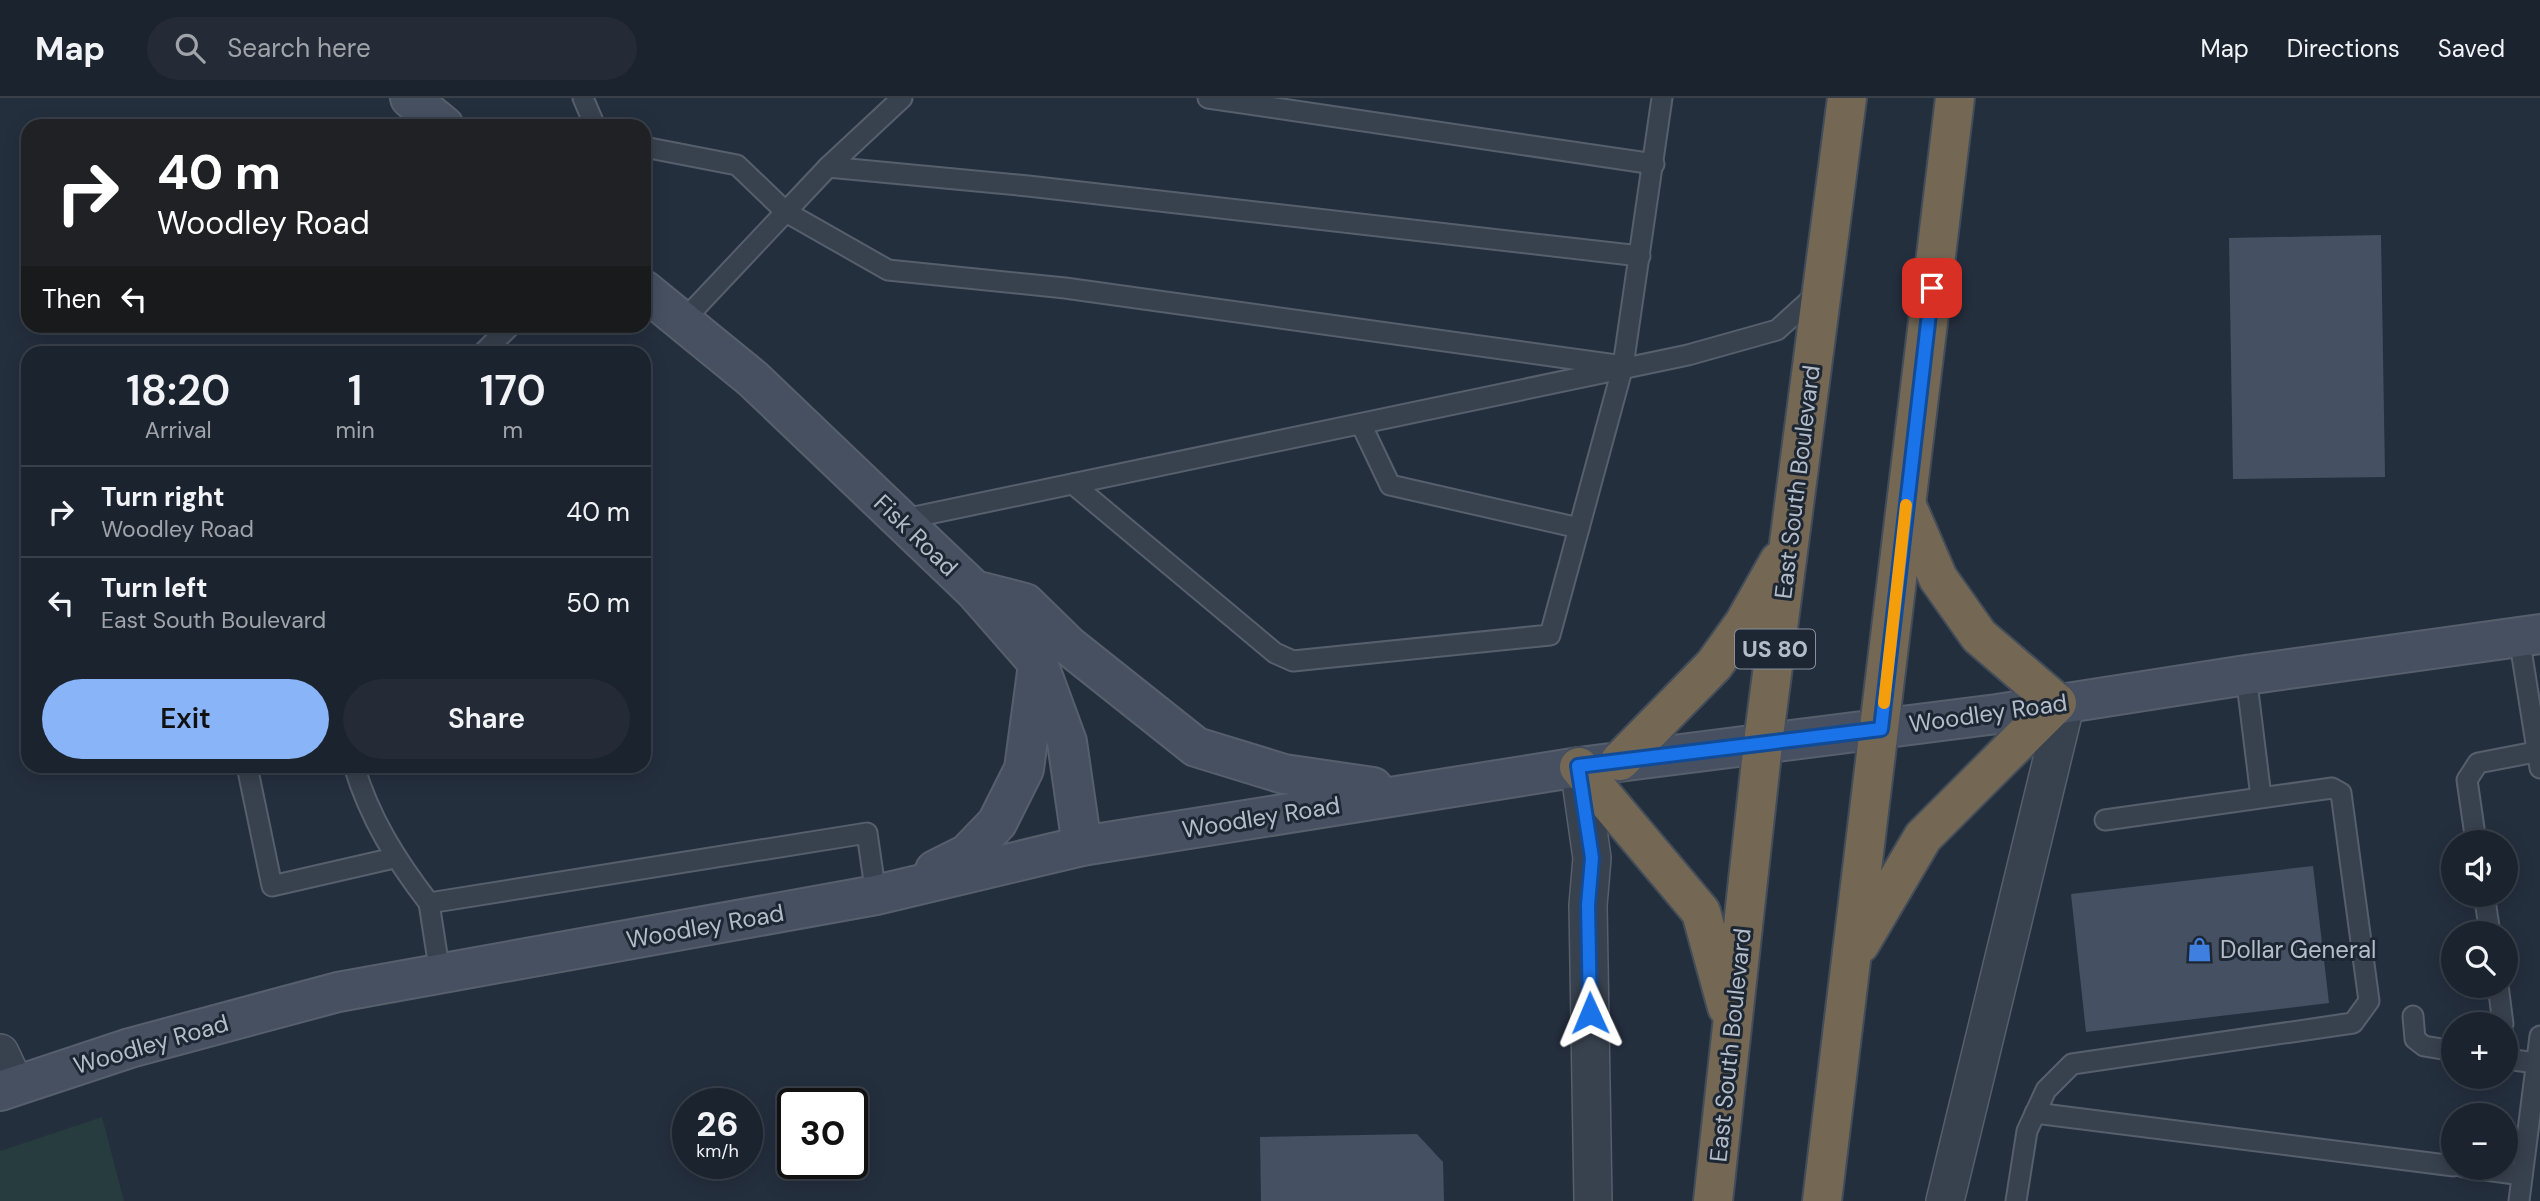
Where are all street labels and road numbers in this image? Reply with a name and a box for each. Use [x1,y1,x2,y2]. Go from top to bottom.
street label: East South Boulevard [1767,364,1827,600]
street label: Fisk Road [867,487,965,583]
road number: US 80 [1735,629,1815,668]
street label: Woodley Road [1907,687,2069,739]
street label: Woodley Road [1180,789,1342,845]
street label: Woodley Road [624,897,786,955]
street label: East South Boulevard [1702,927,1758,1163]
street label: Woodley Road [70,1007,232,1081]

